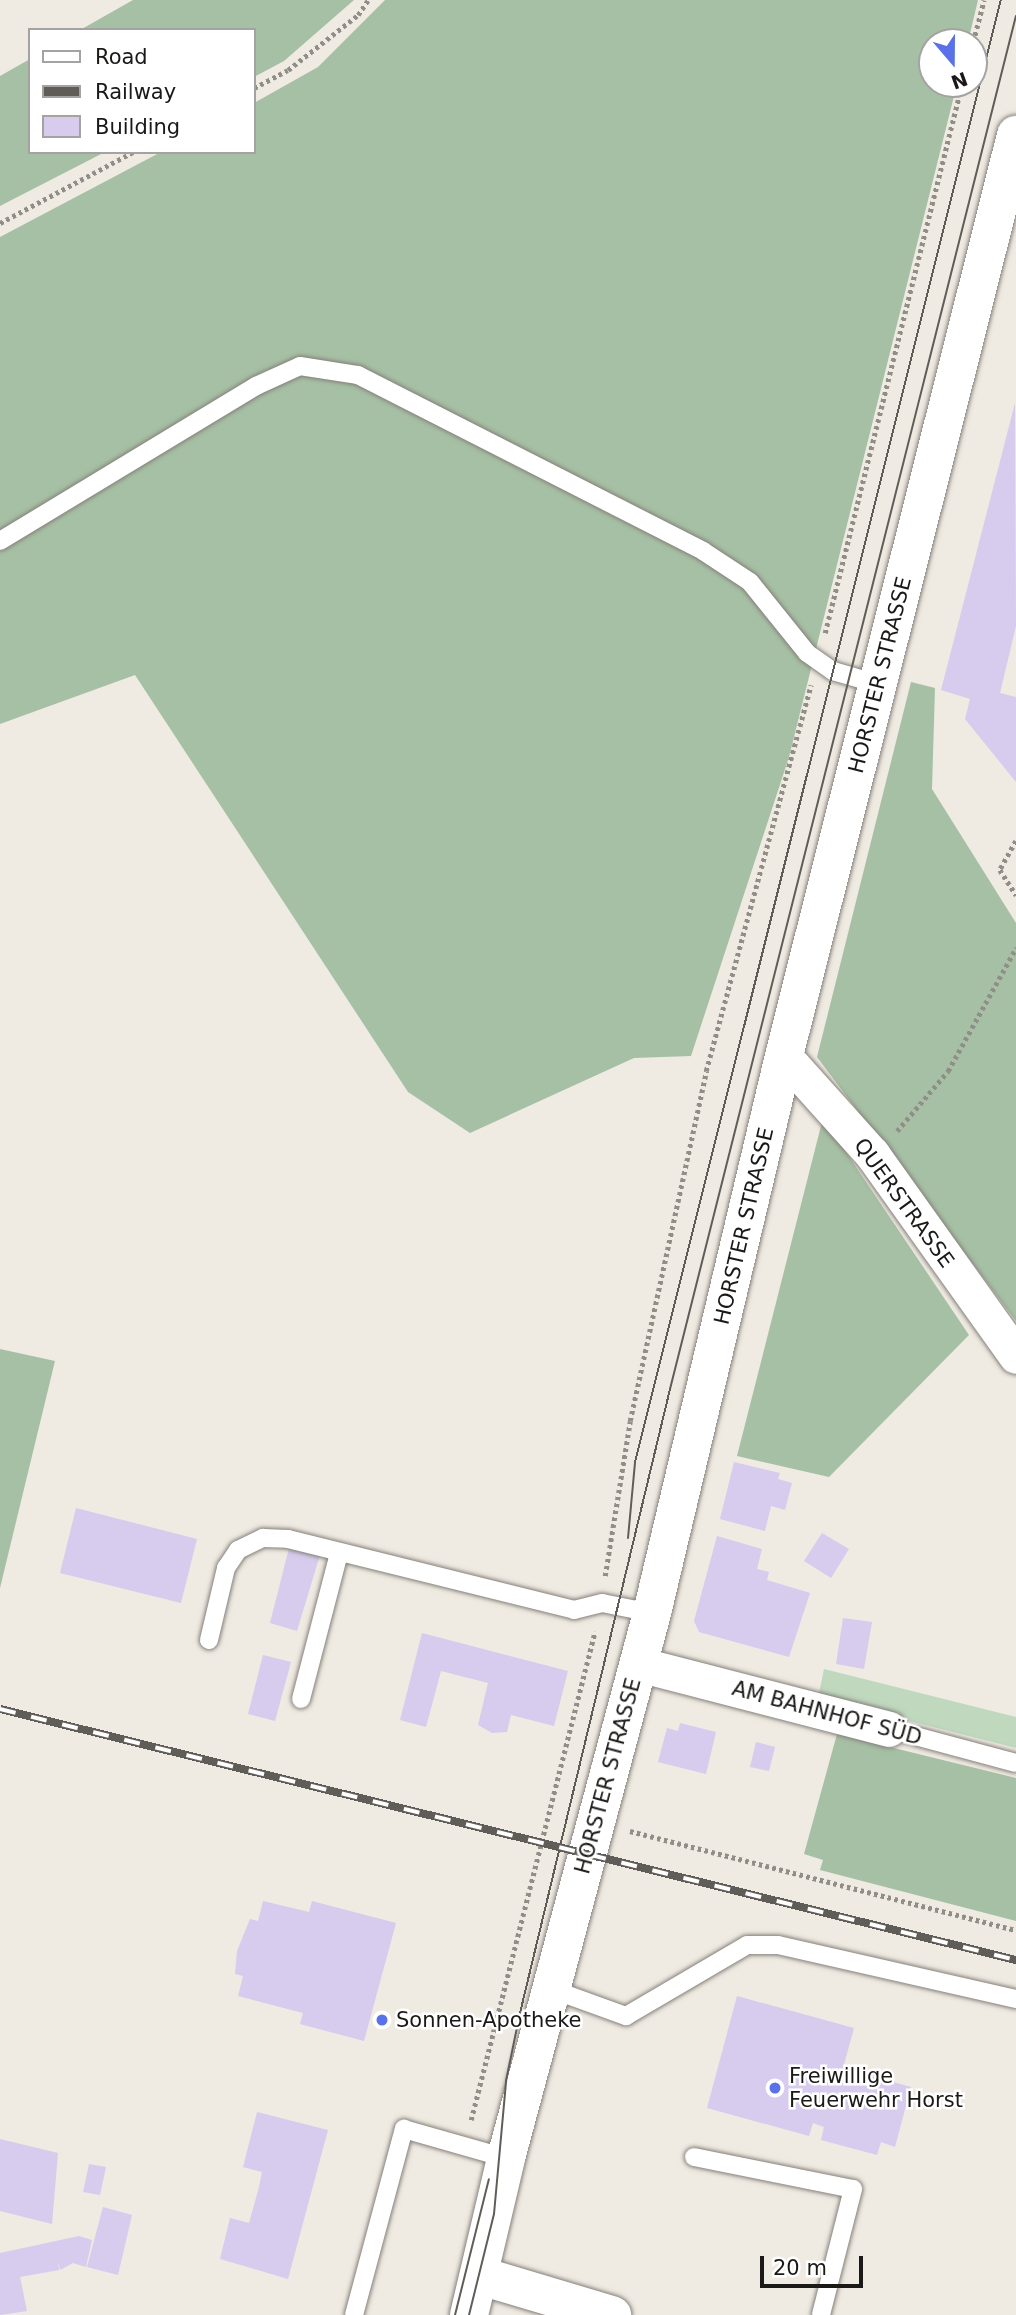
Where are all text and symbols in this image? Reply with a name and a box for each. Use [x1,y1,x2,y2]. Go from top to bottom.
legend [28,28,256,154]
north arrow [918,28,988,98]
text: Road [95,45,148,69]
text: N [948,68,971,94]
text: Railway [95,80,176,104]
text: Building [95,115,180,139]
street label: HORSTER STRASSE [843,574,917,776]
street label: HORSTER STRASSE [709,1125,779,1327]
street label: QUERSTRASSE [849,1133,959,1273]
street label: HORSTER STRASSE [570,1675,646,1877]
street label: AM BAHNHOF SÜD [729,1676,925,1750]
place label: Sonnen-Apotheke [396,2007,581,2033]
marker: Sonnen-Apotheke [374,2012,390,2028]
place label: Freiwillige Feuerwehr Horst [789,2063,963,2113]
marker: Freiwillige Feuerwehr Horst [767,2080,783,2096]
scale bar [764,2242,867,2286]
text: 20 m [773,2256,827,2280]

